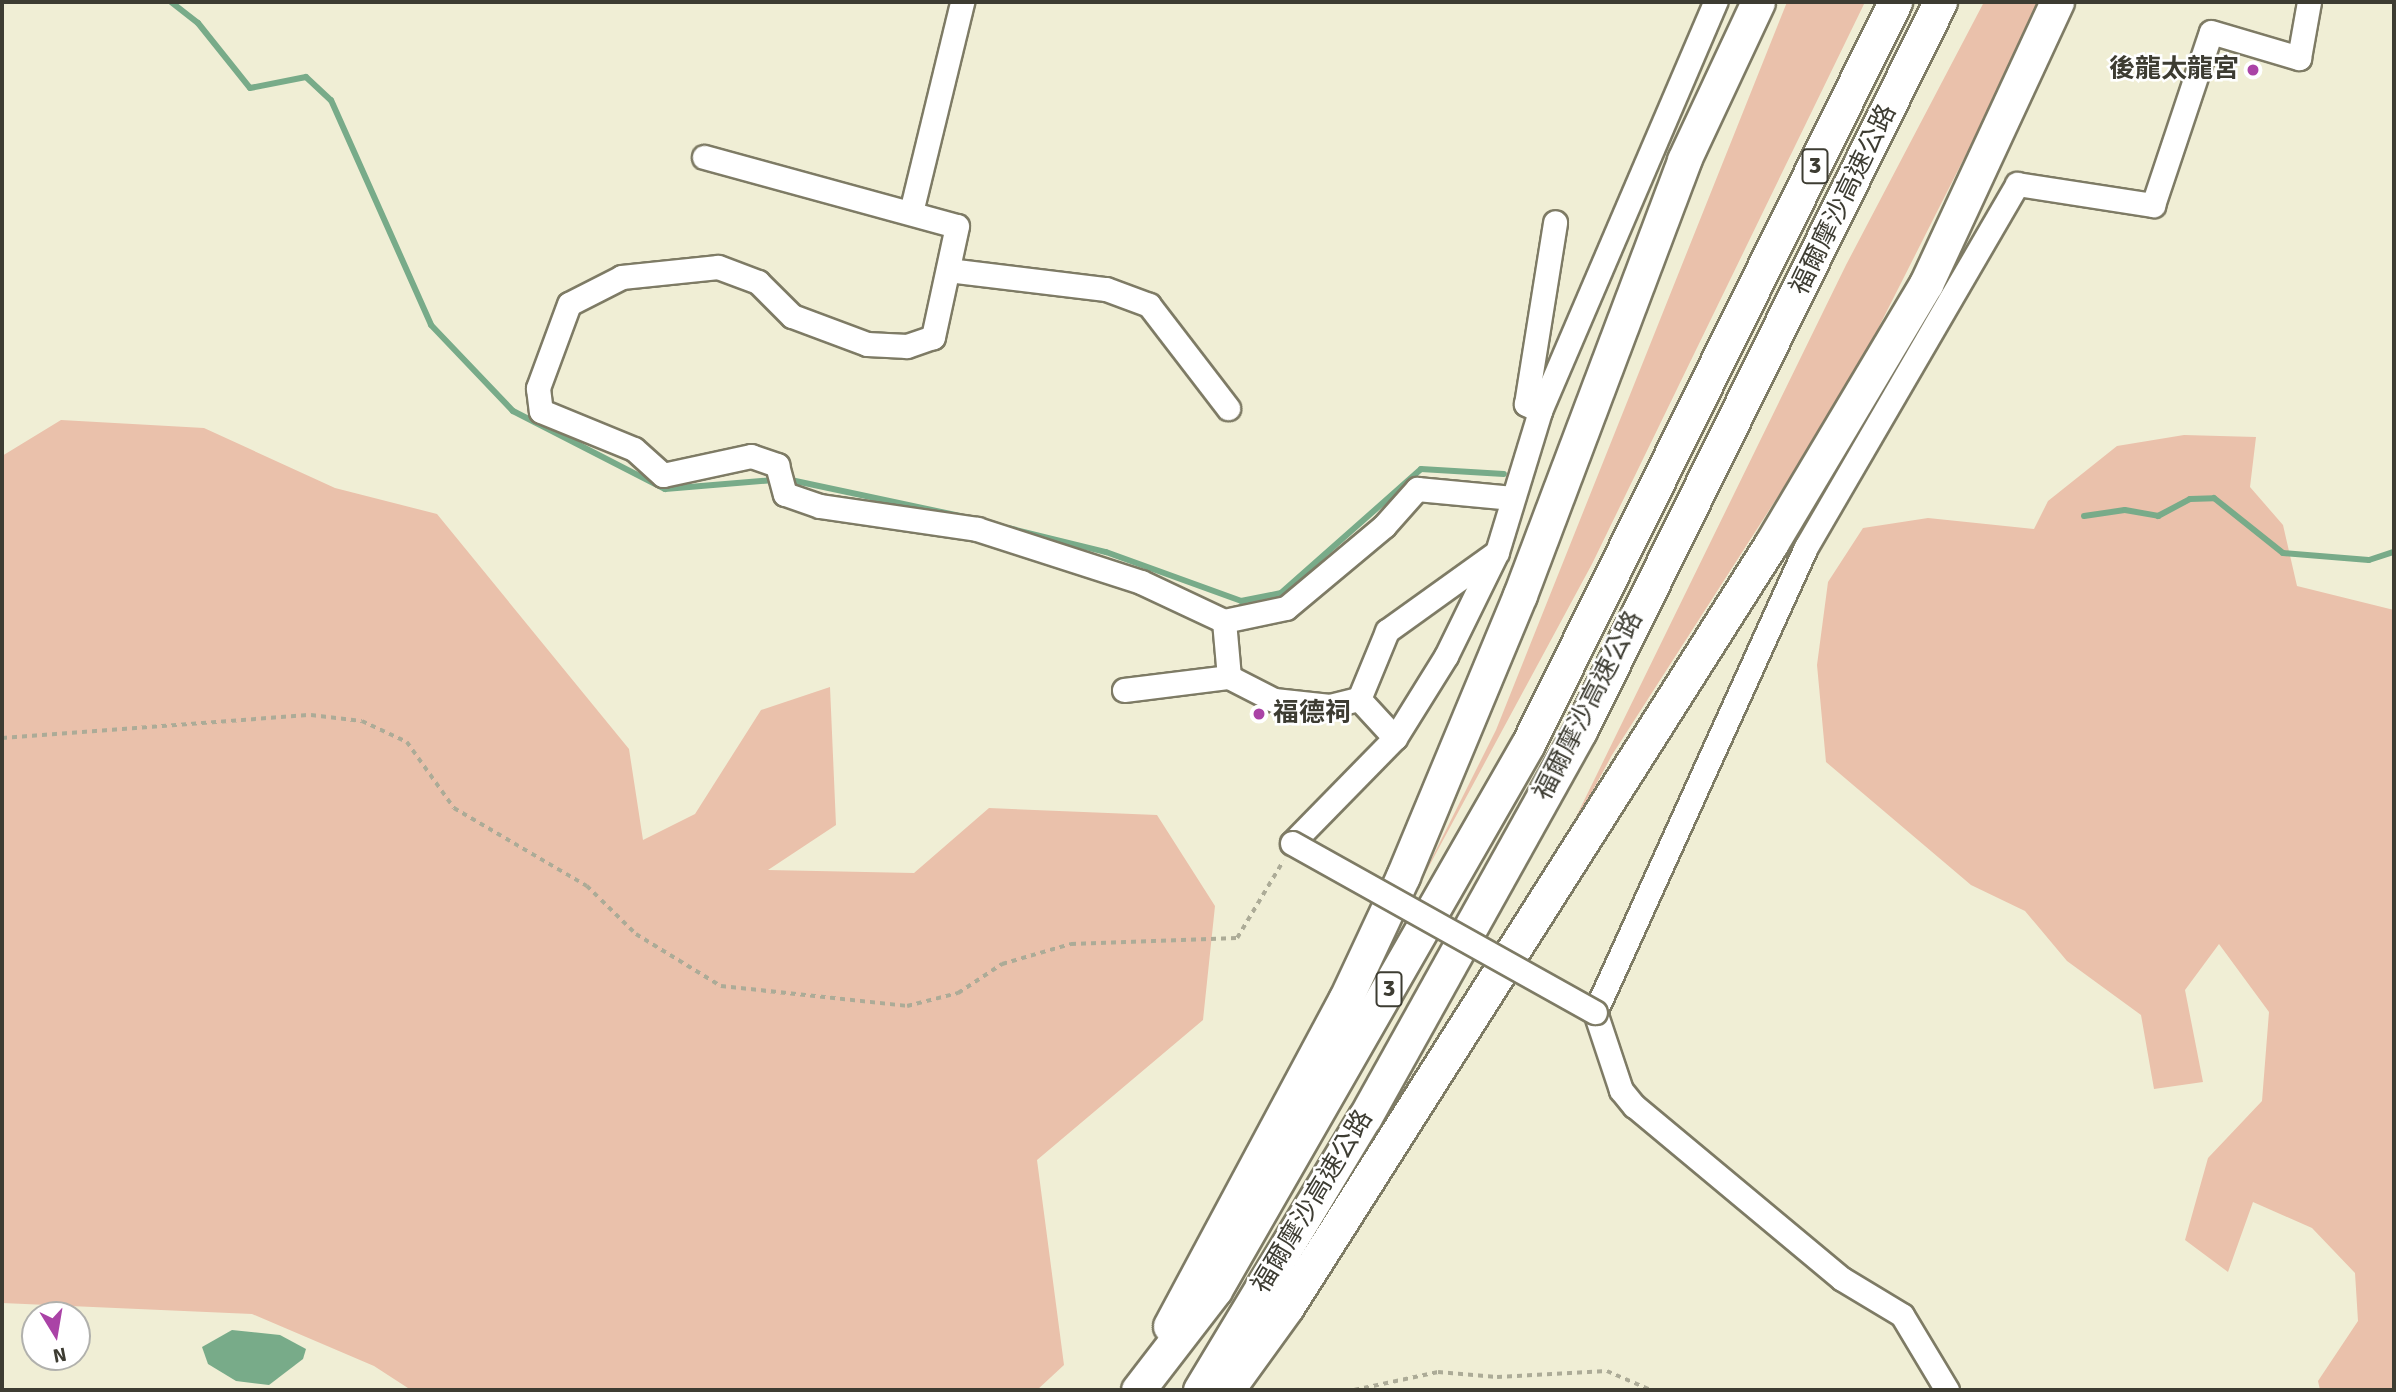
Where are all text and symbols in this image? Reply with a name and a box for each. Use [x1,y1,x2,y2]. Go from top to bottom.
place label: 後龍太龍宮 [2109,54,2239,86]
marker: 後龍太龍宮 [2245,62,2261,78]
street label: 福爾摩沙高速公路 [1784,100,1904,300]
road number: 3 [1801,146,1829,186]
street label: 福爾摩沙高速公路 [1528,606,1650,806]
place label: 福德祠 [1273,698,1351,730]
marker: 福德祠 [1251,706,1267,722]
road number: 3 [1375,968,1403,1009]
street label: 福爾摩沙高速公路 [1246,1105,1380,1299]
north arrow [21,1301,91,1371]
text: N [51,1342,68,1368]

